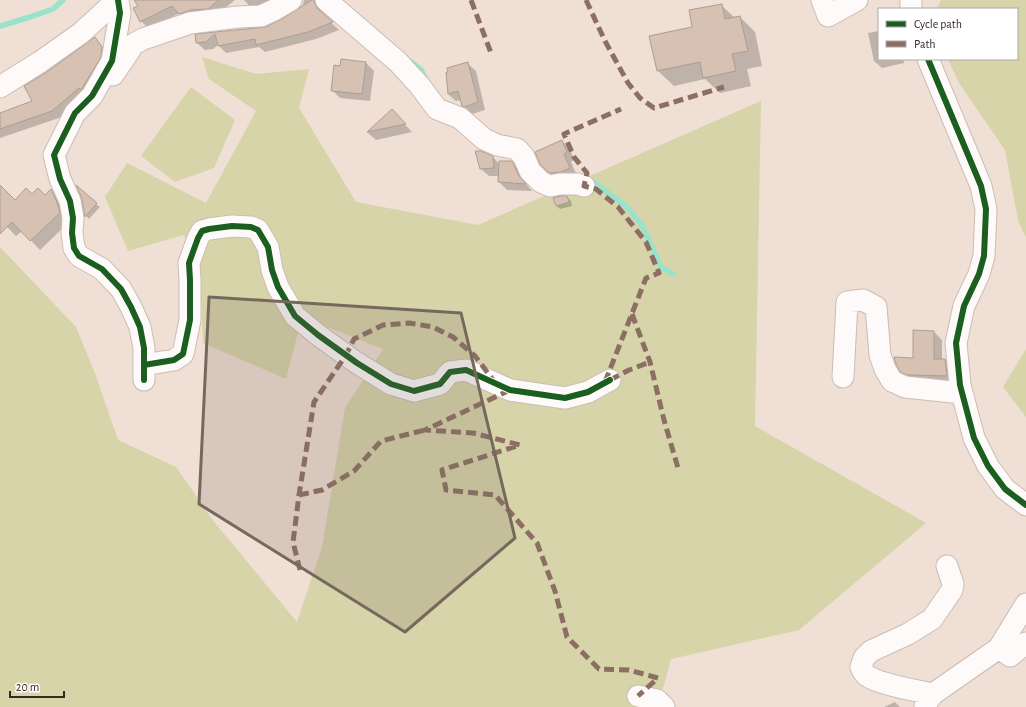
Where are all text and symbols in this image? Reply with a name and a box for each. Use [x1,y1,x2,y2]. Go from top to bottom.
legend [878,8,1018,60]
text: Cycle path [914,18,962,31]
text: Path [914,38,936,50]
scale bar [10,673,64,699]
text: 20 m [16,681,39,693]

